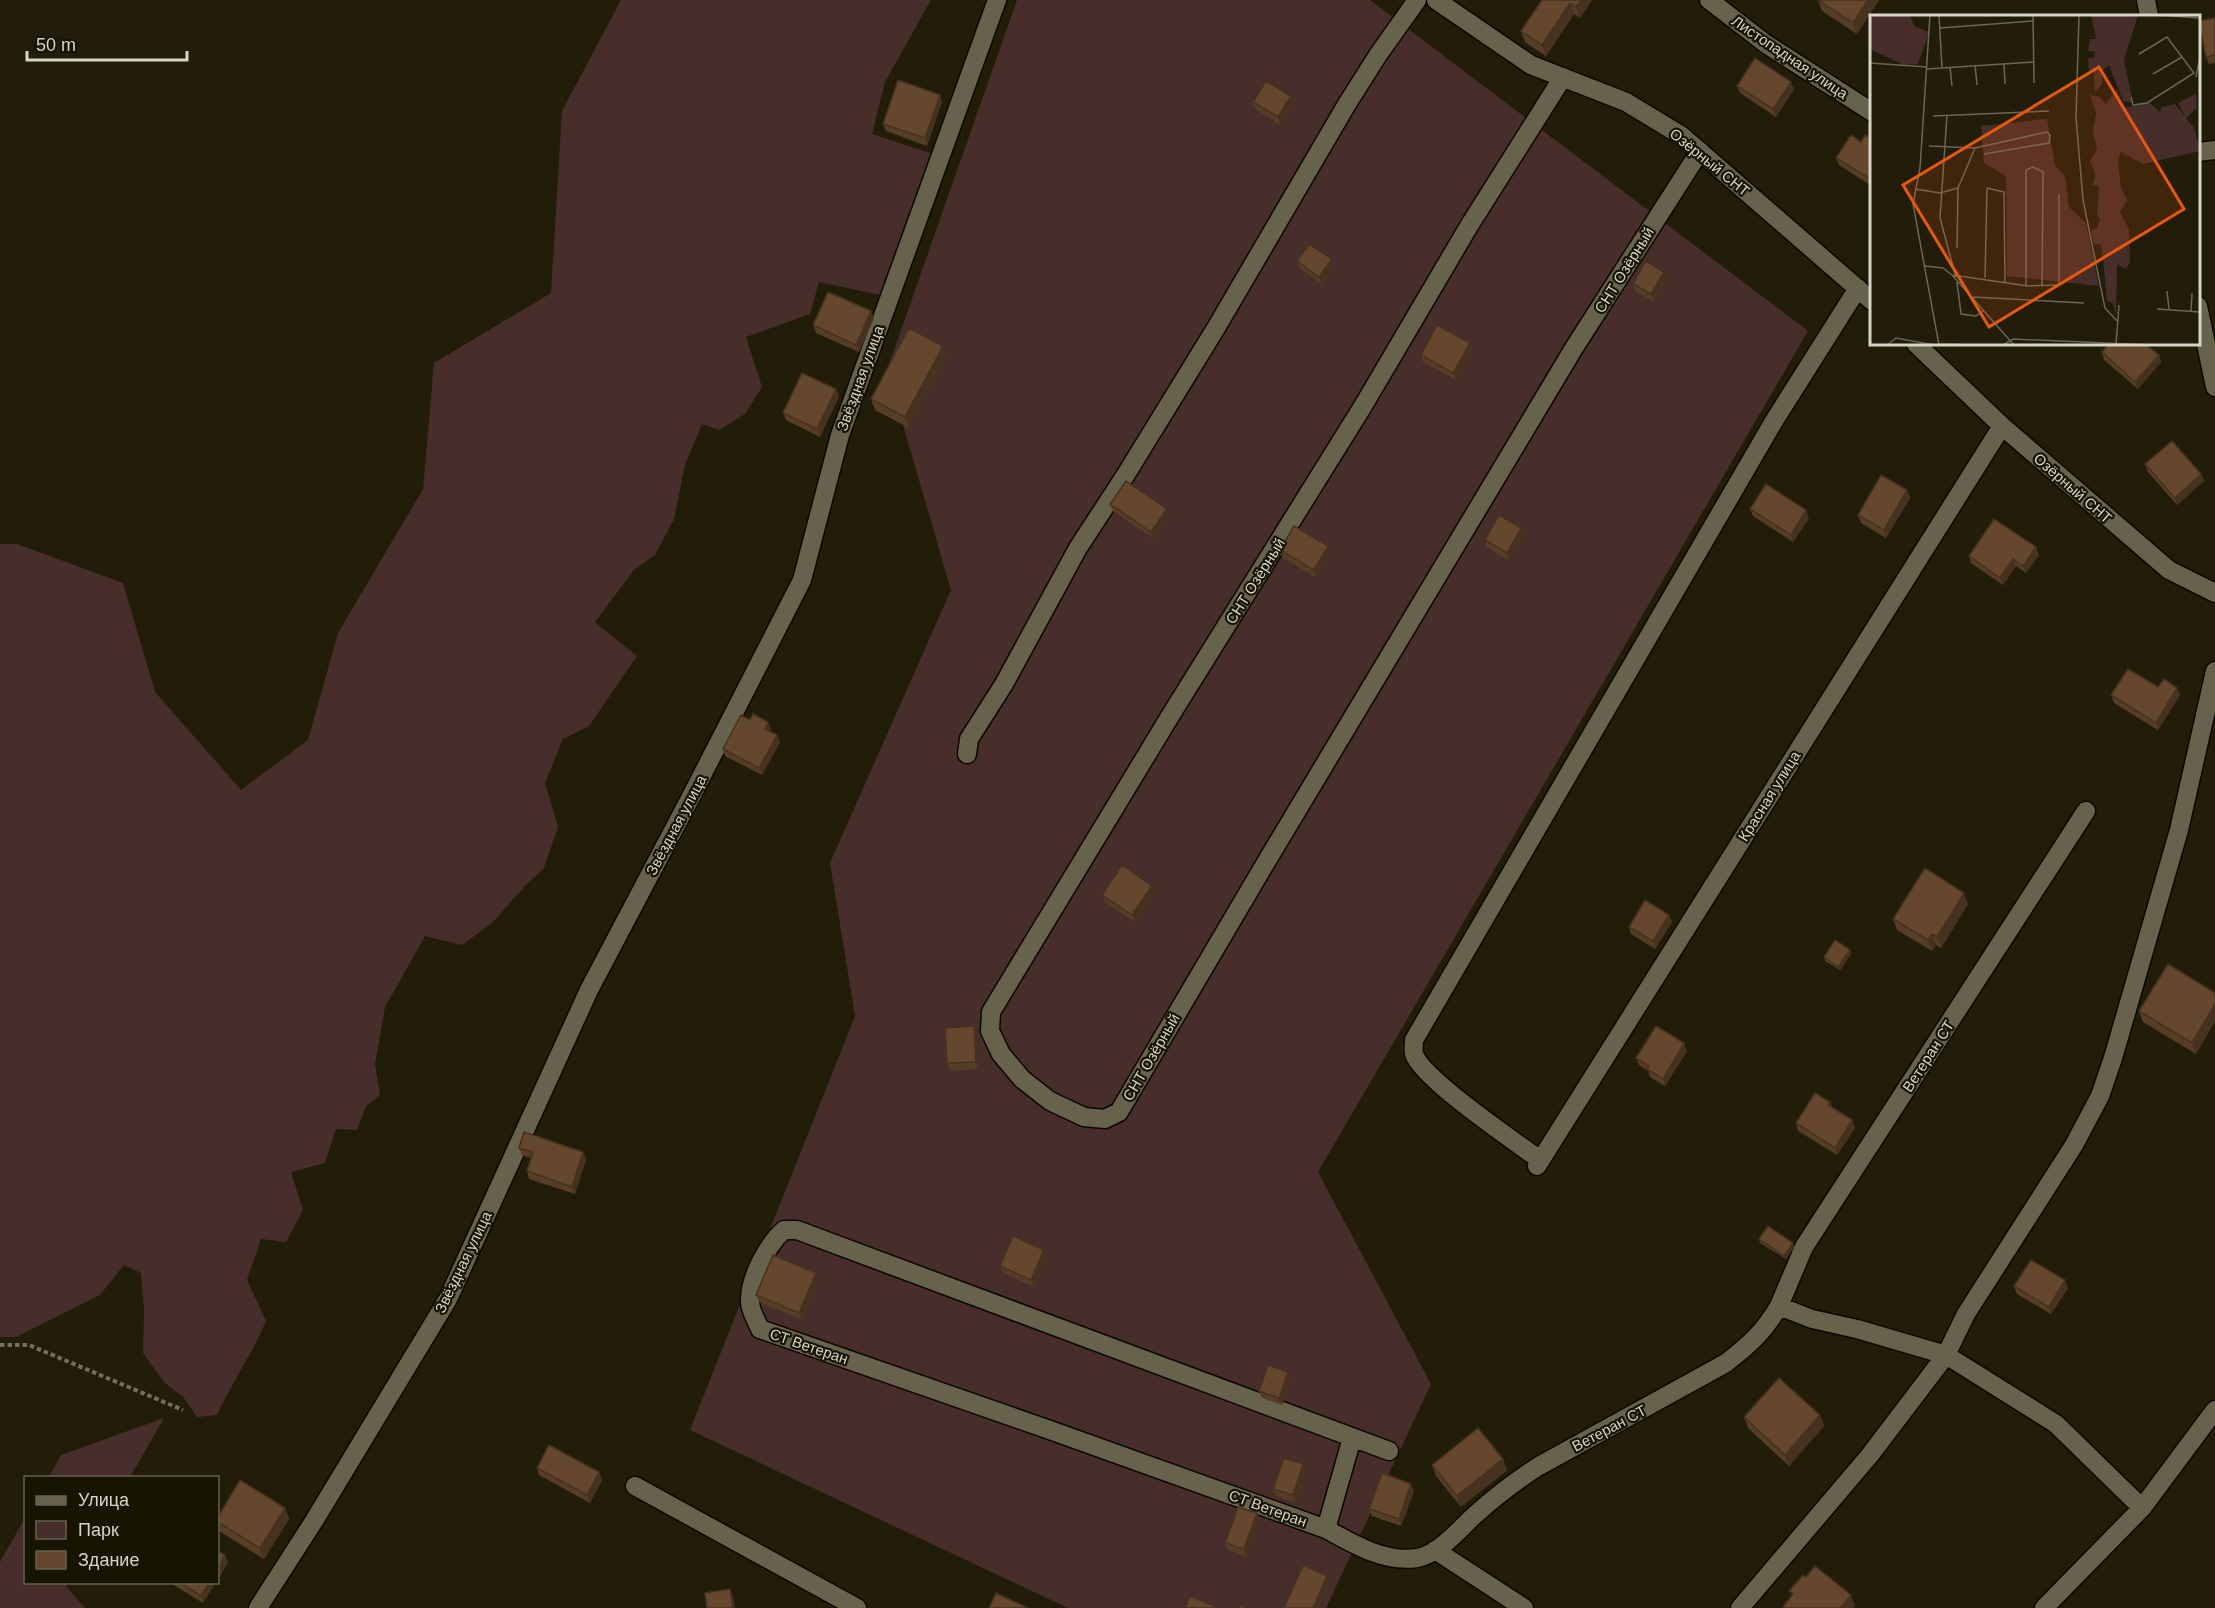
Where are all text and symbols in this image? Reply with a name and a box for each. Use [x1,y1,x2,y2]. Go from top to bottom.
street label: Листопадная улица [1729,12,1852,102]
inset map [1870,15,2200,345]
scale bar [27,24,188,62]
text: 50 m [36,35,76,55]
street label: Озёрный СНТ [1667,125,1753,199]
street label: СНТ Озёрный [1591,224,1657,316]
street label: Звёздная улица [833,322,887,433]
street label: Озёрный СНТ [2031,450,2115,526]
street label: СНТ Озёрный [1222,535,1288,627]
street label: Красная улица [1734,747,1804,844]
street label: Звёздная улица [642,772,710,878]
street label: СНТ Озёрный [1119,1010,1183,1104]
street label: Ветеран СТ [1899,1017,1957,1095]
street label: Звёздная улица [431,1208,495,1316]
street label: СТ Ветеран [768,1325,850,1367]
street label: Ветеран СТ [1569,1401,1649,1455]
legend [24,1476,219,1584]
street label: СТ Ветеран [1227,1486,1309,1530]
text: Улица [78,1490,130,1510]
text: Парк [78,1520,119,1540]
text: Здание [78,1550,139,1570]

